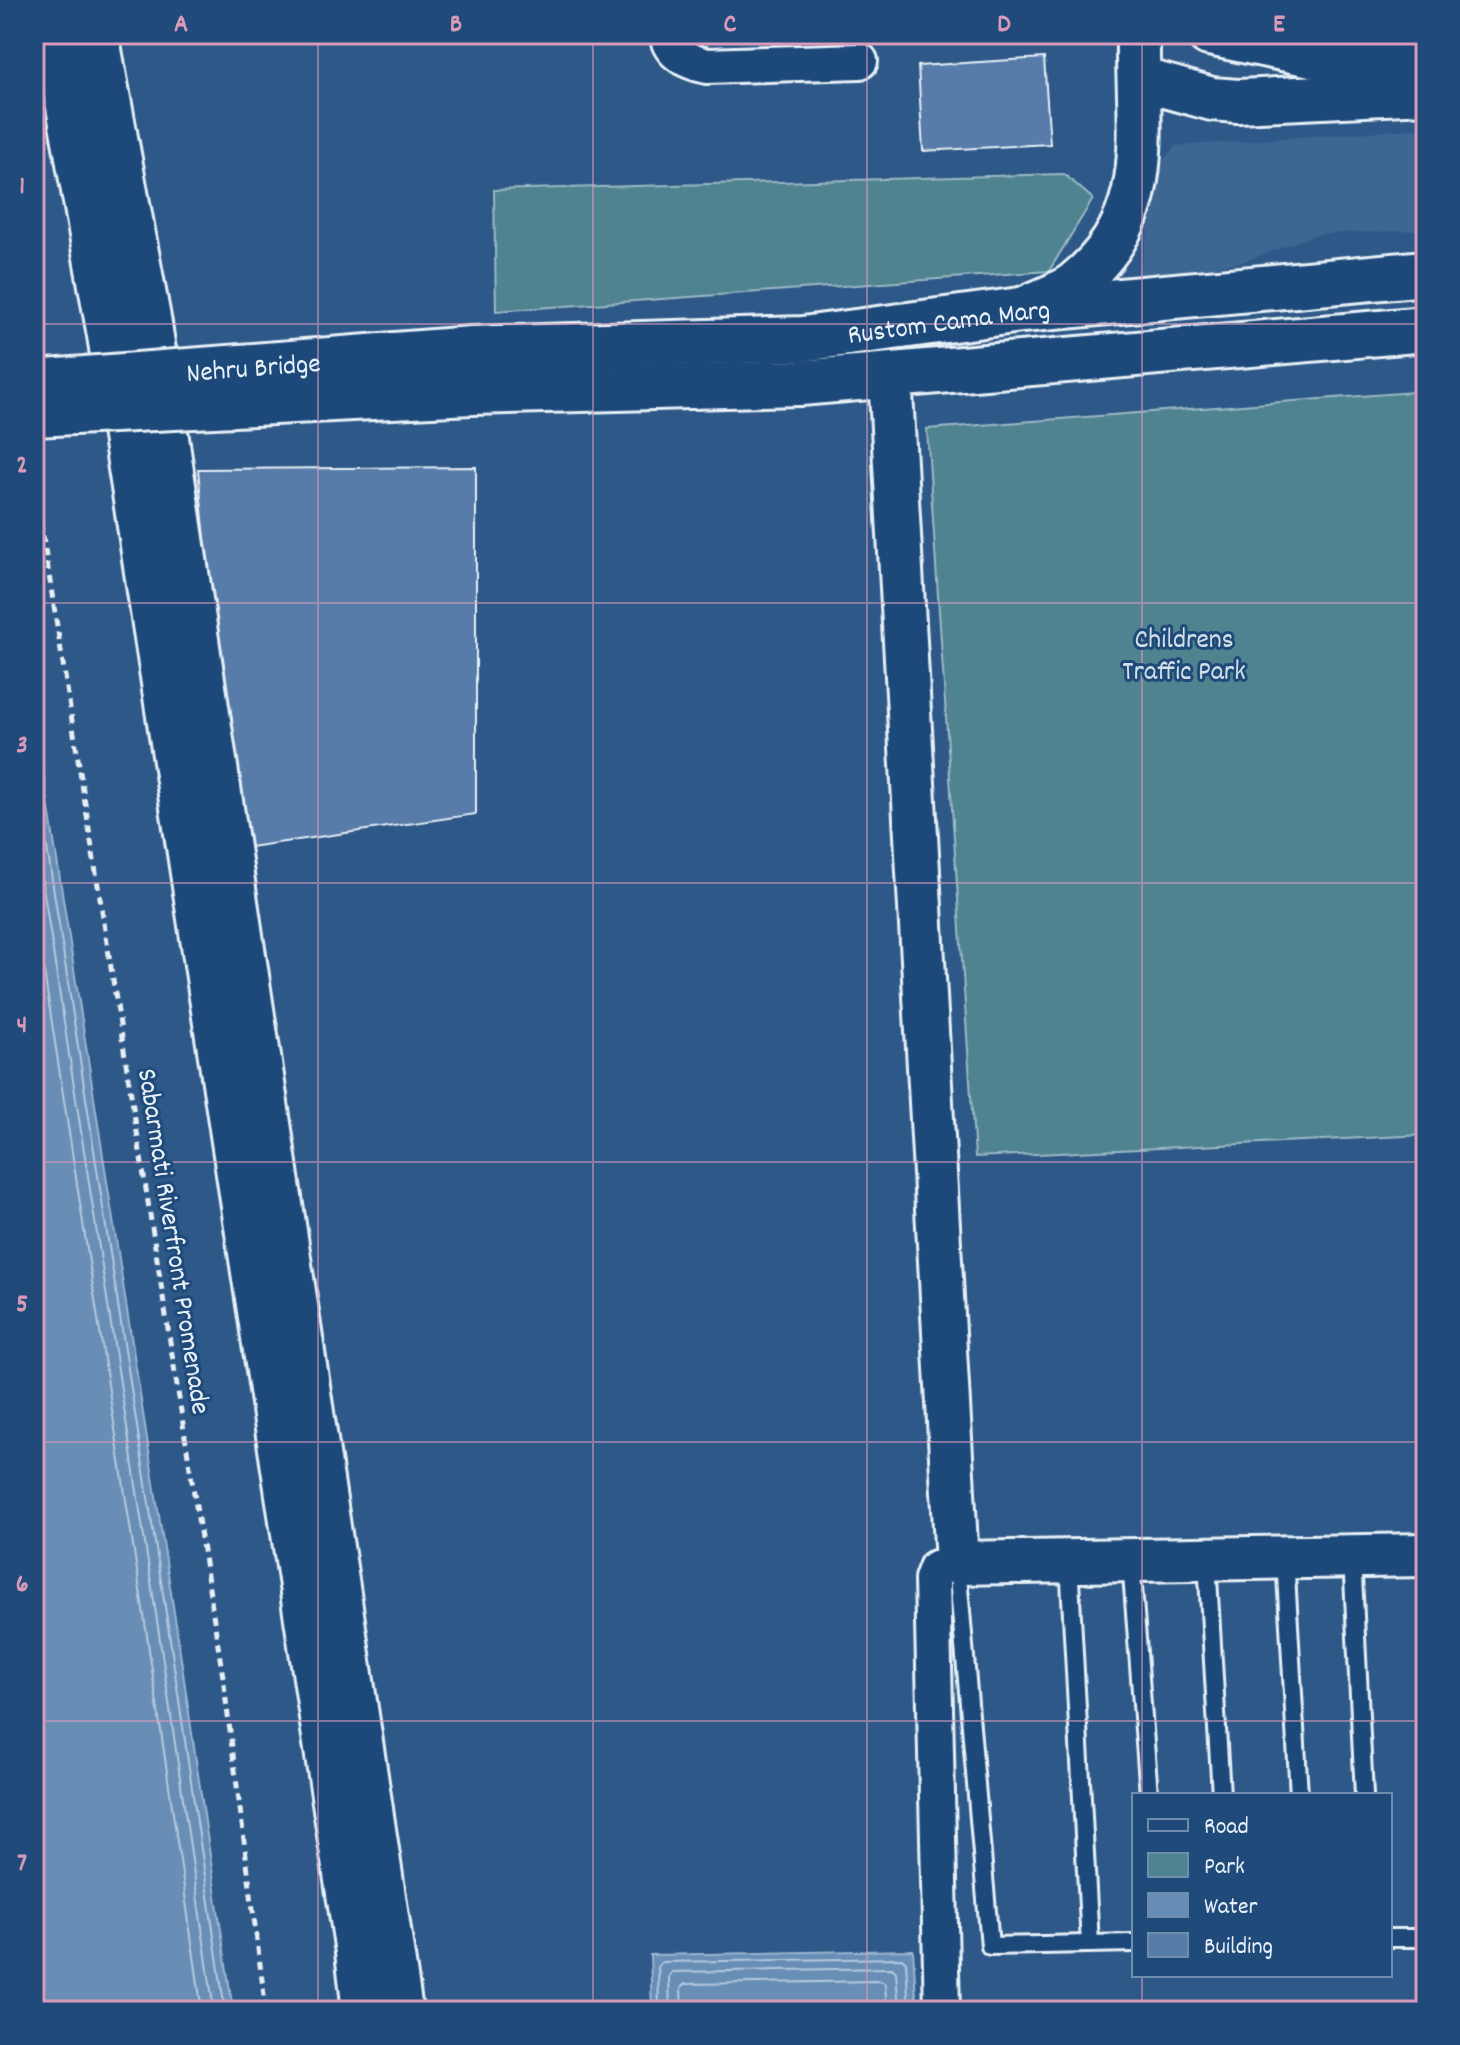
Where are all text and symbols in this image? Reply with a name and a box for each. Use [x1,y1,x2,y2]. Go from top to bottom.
text: A [174,7,188,44]
text: B [450,7,462,44]
text: C [724,7,737,44]
text: D [997,7,1011,44]
text: E [1273,7,1285,44]
text: 1 [19,169,25,206]
street label: Rustom Cama Marg [845,292,1052,358]
street label: Nehru Bridge [185,346,322,396]
text: 2 [16,448,28,485]
park label: Childrens Traffic Park [1122,622,1246,694]
text: 3 [16,728,28,765]
text: 4 [17,1008,27,1045]
street label: Sabarmati Riverfront Promenade [124,1066,218,1418]
text: 5 [16,1287,28,1324]
text: 6 [16,1567,28,1604]
legend [1132,1793,1392,1977]
text: Road [1204,1811,1249,1845]
text: 7 [17,1846,27,1883]
text: Park [1204,1851,1245,1885]
text: Water [1204,1891,1257,1925]
text: Building [1204,1931,1273,1965]

